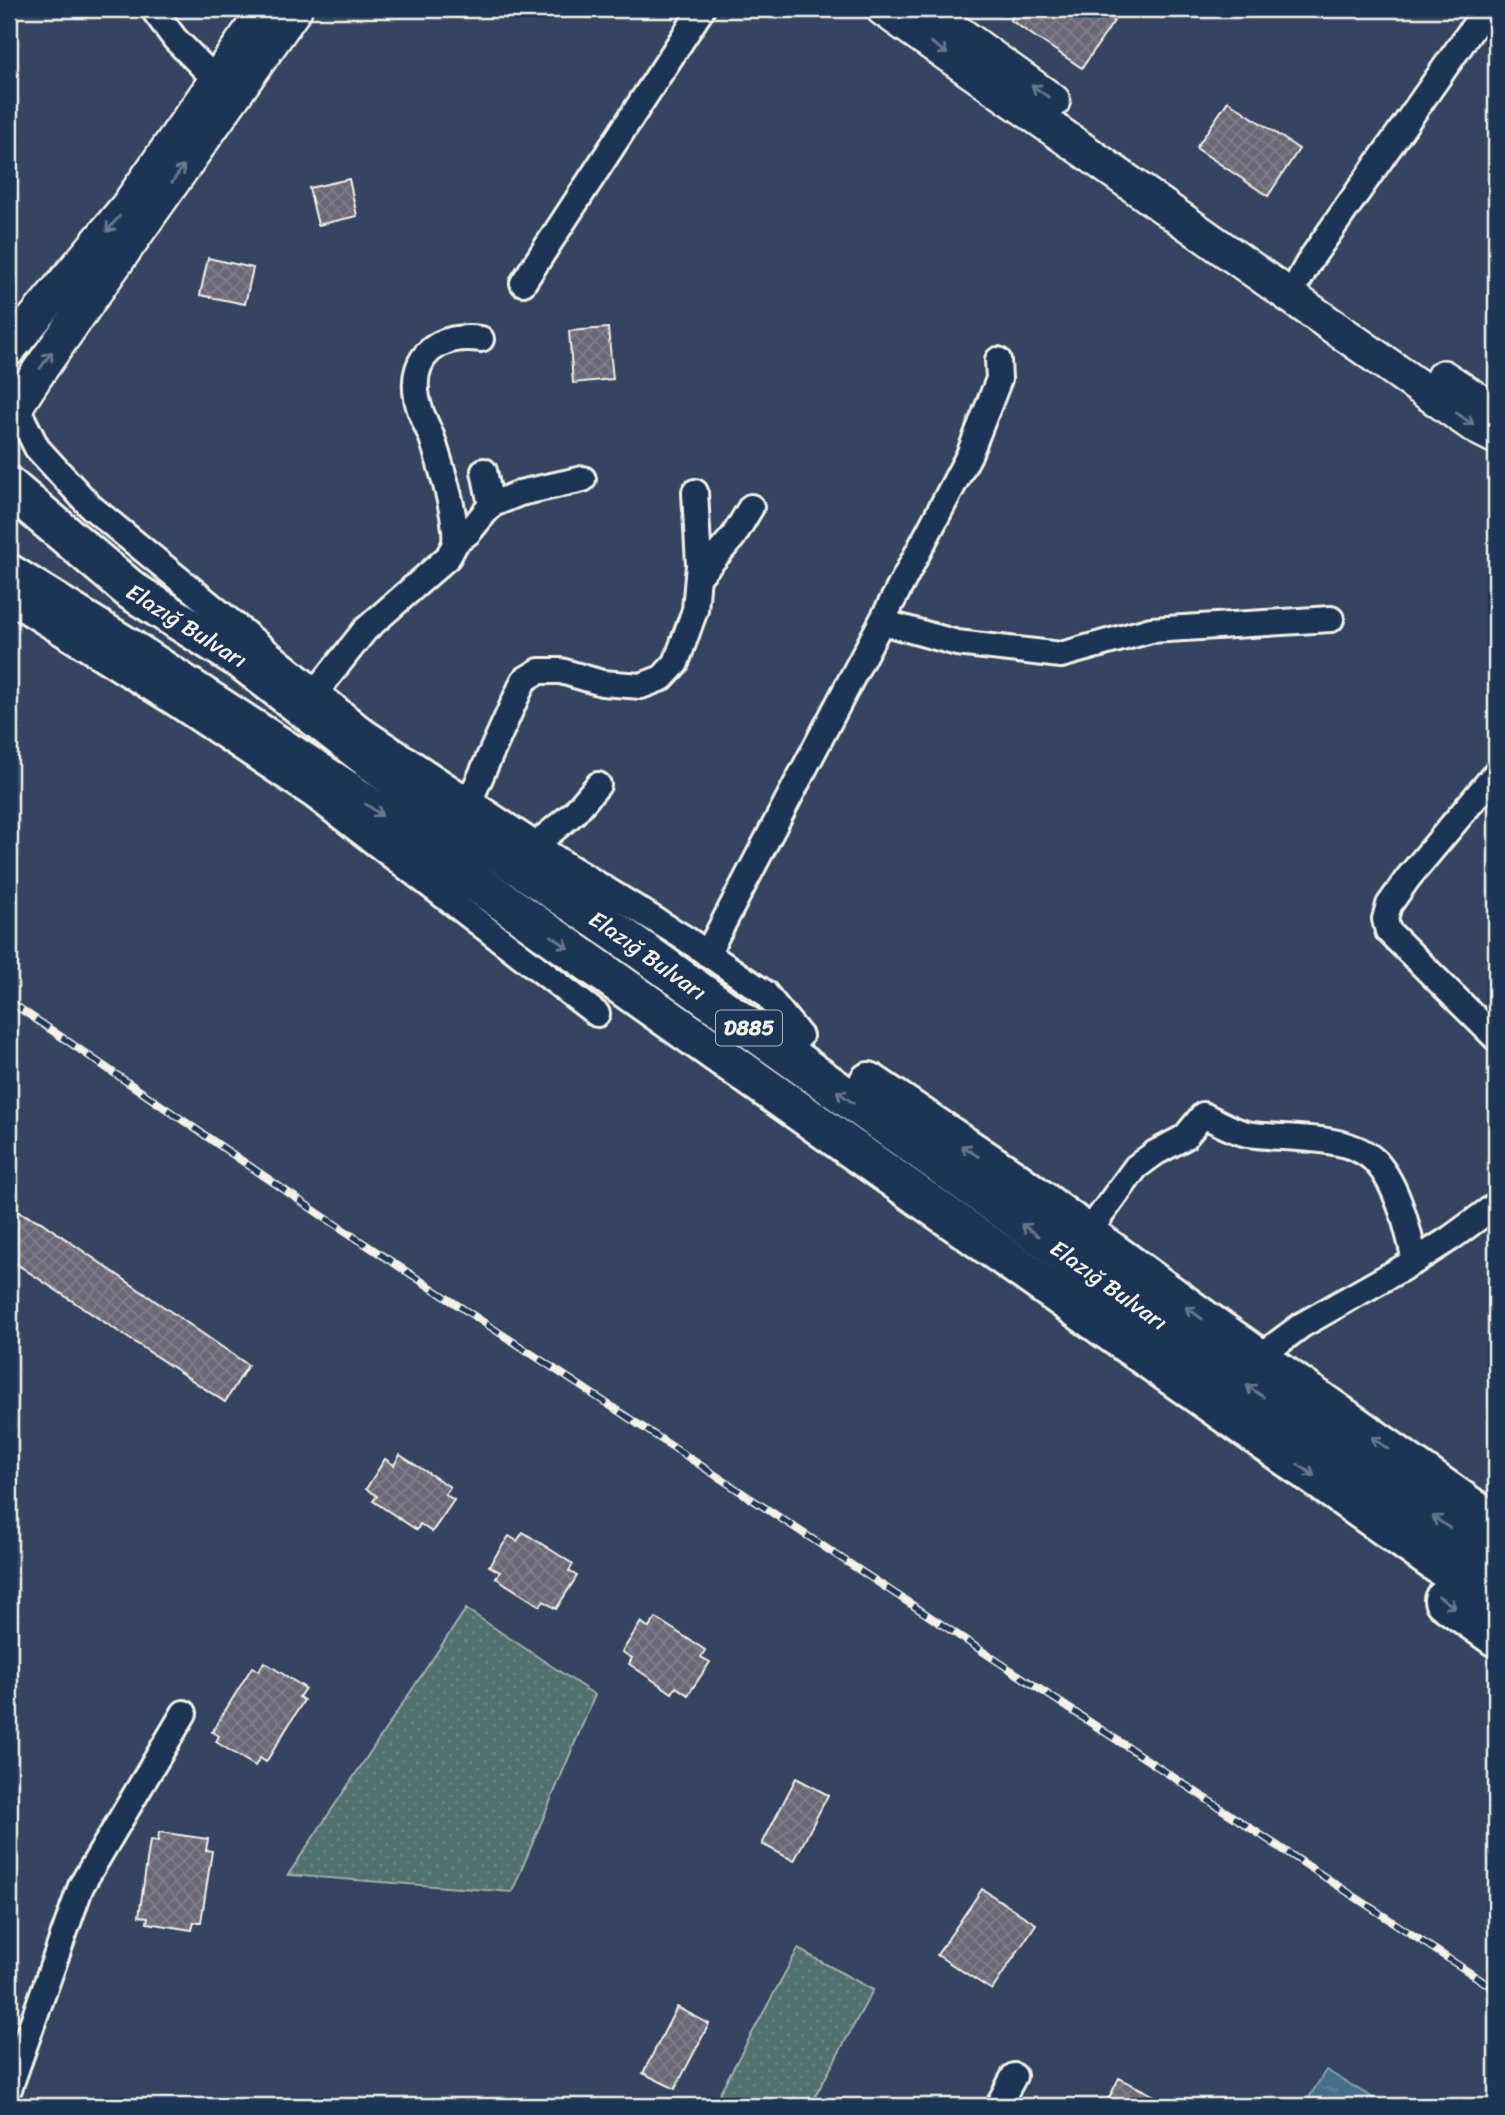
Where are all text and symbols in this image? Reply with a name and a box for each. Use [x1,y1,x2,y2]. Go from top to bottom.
one-way arrow [929,41,948,55]
one-way arrow [1031,84,1050,98]
one-way arrow [171,165,185,184]
one-way arrow [105,215,120,233]
one-way arrow [39,351,53,370]
one-way arrow [1455,412,1474,426]
street label: Elazığ Bulvarı [118,572,256,680]
one-way arrow [364,803,383,818]
street label: Elazığ Bulvarı [580,899,715,1012]
one-way arrow [550,935,569,949]
road number: D885 [716,1010,782,1046]
one-way arrow [836,1090,855,1104]
one-way arrow [961,1144,980,1158]
one-way arrow [1021,1222,1040,1237]
street label: Elazığ Bulvarı [1041,1229,1177,1342]
one-way arrow [1185,1305,1204,1320]
one-way arrow [1246,1384,1265,1398]
one-way arrow [1371,1436,1390,1450]
one-way arrow [1296,1463,1315,1477]
one-way arrow [1432,1515,1451,1529]
one-way arrow [1437,1595,1456,1609]

